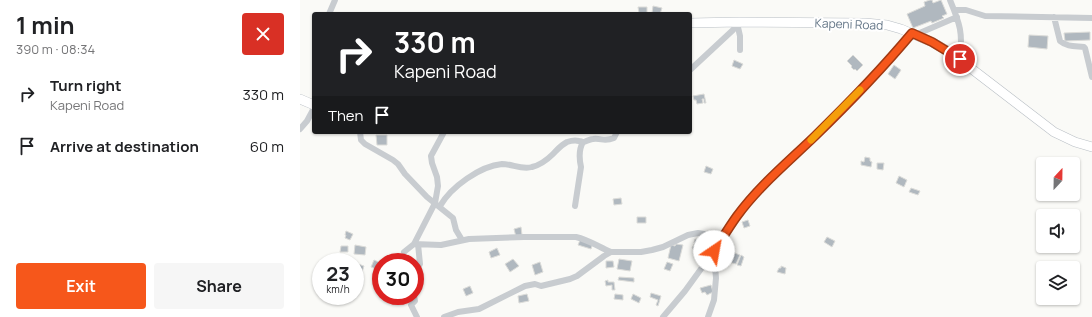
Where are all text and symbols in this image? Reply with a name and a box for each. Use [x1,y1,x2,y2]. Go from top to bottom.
text: 1 min [16,8,75,41]
button: close [242,13,284,55]
street label: Kapeni Road [814,14,884,34]
text: 330 m [394,23,476,61]
icon: right [328,28,380,80]
text: 390 m · 08:34 [16,40,95,58]
pin [943,42,977,76]
icon: arrive [949,48,971,70]
text: Kapeni Road [394,59,497,83]
text: Turn right [50,75,121,96]
icon: right [16,83,38,105]
text: 330 m [243,84,284,105]
text: Kapeni Road [50,96,124,114]
icon: arrive [371,104,393,126]
text: Then [328,105,363,126]
icon: arrive [16,135,38,157]
text: Arrive at destination [50,136,199,157]
text: 60 m [250,136,284,157]
north arrow [1036,157,1080,201]
map controls [1036,157,1080,305]
button: sound [1036,209,1080,253]
position arrow [693,230,735,272]
speed limit sign: 30 [372,253,424,305]
text: 23 [326,260,350,287]
button: layers [1036,261,1080,305]
button: Exit [16,263,146,309]
button: Share [154,263,284,309]
text: km/h [326,282,350,296]

